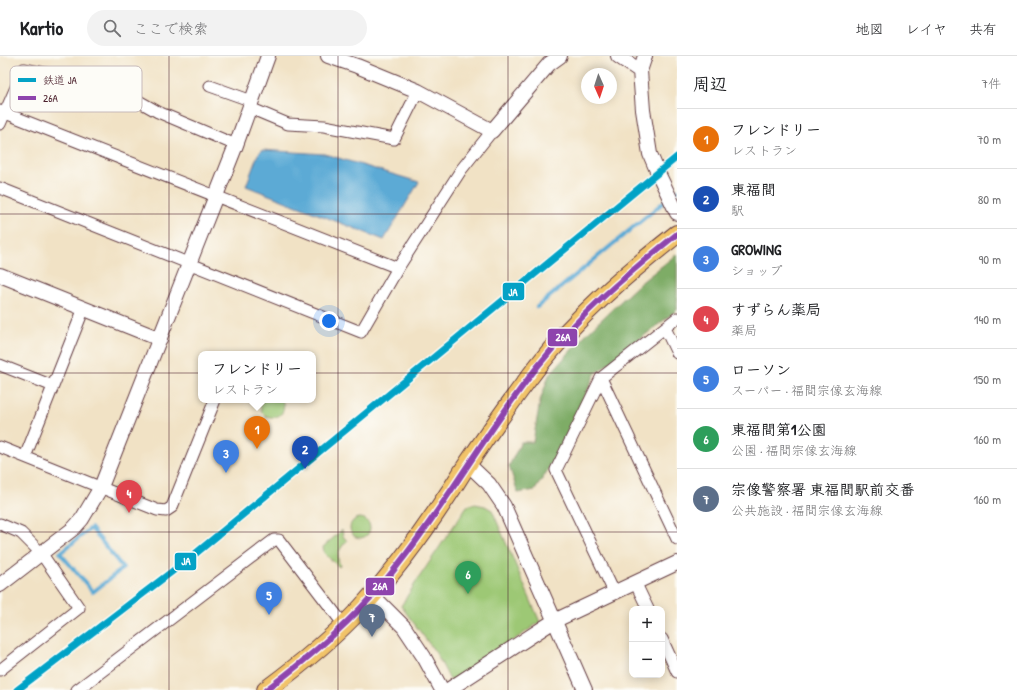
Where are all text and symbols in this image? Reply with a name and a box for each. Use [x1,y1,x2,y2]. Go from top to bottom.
search box [87,10,367,46]
text: Kartio [20,15,63,41]
icon: search [101,17,123,39]
text: ここで検索 [133,18,208,39]
text: 地図 [856,19,884,38]
text: レイヤ [906,19,947,38]
text: 共有 [969,19,997,38]
legend [10,66,142,112]
north arrow [581,68,617,104]
text: 周辺 [693,72,727,95]
text: 鉄道 JA [43,73,78,87]
text: 7件 [982,74,1001,92]
text: 26A [43,91,59,105]
text: フレンドリー [731,119,821,140]
text: 1 [704,130,708,148]
text: 70 m [977,130,1001,148]
text: レストラン [731,141,797,159]
text: 東福間 [731,179,776,200]
text: 2 [703,190,709,208]
text: 80 m [978,190,1001,208]
text: 駅 [731,201,744,219]
text: GROWING [731,239,781,260]
text: 3 [703,250,709,268]
text: 90 m [979,250,1001,268]
text: ショップ [731,261,782,279]
line badge: JA [502,282,525,301]
text: JA [508,285,518,299]
text: すずらん薬局 [731,299,821,320]
text: 4 [704,310,708,328]
text: 140 m [974,310,1001,328]
your location [319,311,339,331]
text: 薬局 [731,321,757,339]
line badge: 26A [547,328,578,347]
text: 26A [556,330,571,344]
popup [198,351,316,403]
text: フレンドリー [212,358,302,379]
text: ローソン [731,359,791,380]
text: 5 [703,370,709,388]
text: 150 m [973,370,1001,388]
text: レストラン [212,380,278,398]
text: スーパー · 福間宗像玄海線 [731,381,882,399]
pin: 1 [244,416,270,449]
text: 東福間第1公園 [731,419,826,440]
text: 6 [703,430,709,448]
text: 160 m [973,430,1001,448]
pin: 2 [292,436,318,469]
pin: 3 [213,440,239,473]
text: 公園 · 福間宗像玄海線 [731,441,857,459]
text: 宗像警察署 東福間駅前交番 [731,479,914,500]
pin: 4 [116,480,142,513]
text: 7 [703,490,709,508]
text: 160 m [973,490,1001,508]
text: 公共施設 · 福間宗像玄海線 [731,501,883,519]
line badge: JA [174,552,197,571]
text: JA [181,554,191,568]
pin: 6 [455,561,481,594]
line badge: 26A [365,577,395,596]
text: 26A [373,579,388,593]
pin: 5 [256,582,282,615]
pin: 7 [359,604,385,637]
map controls [629,606,665,678]
button: + [629,606,665,642]
button: − [629,642,665,678]

